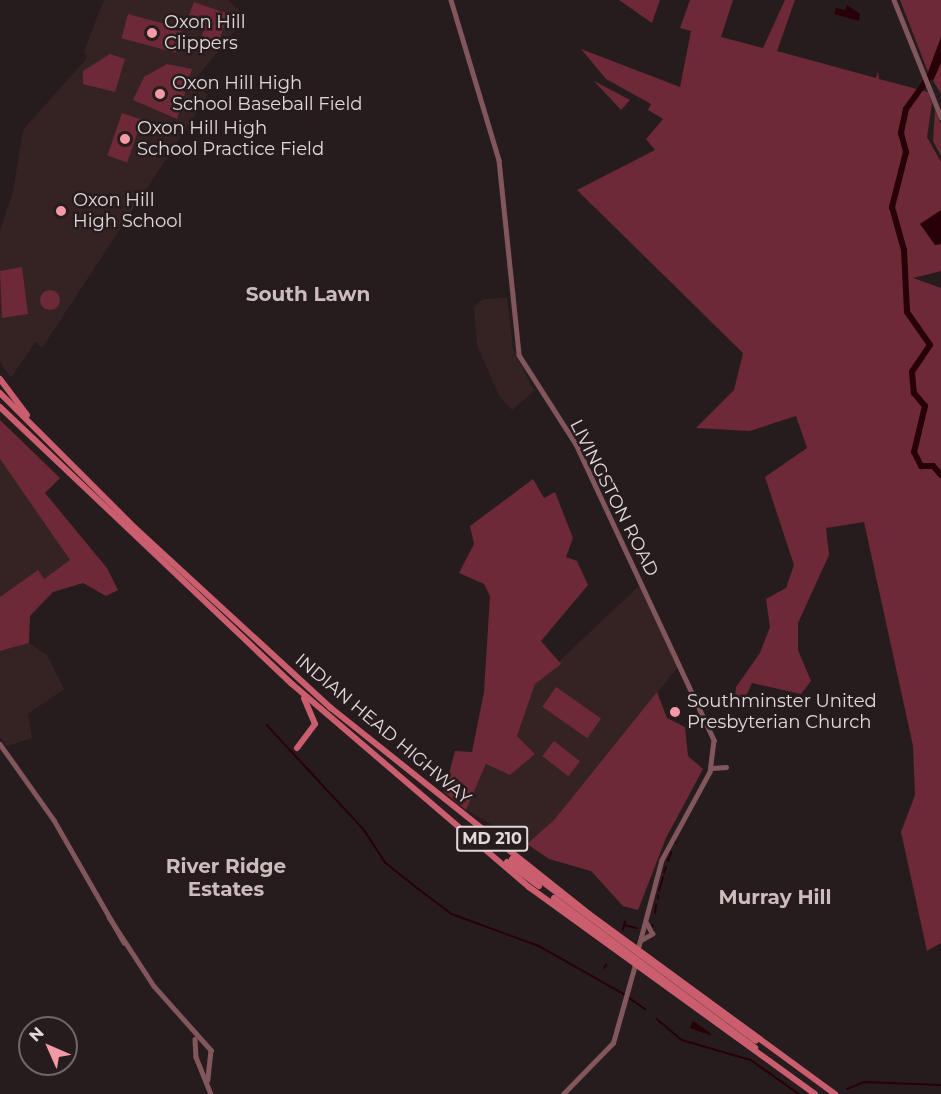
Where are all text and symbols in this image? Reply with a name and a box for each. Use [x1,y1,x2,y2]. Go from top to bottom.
place label: Oxon Hill Clippers [164,12,246,54]
marker: Oxon Hill Clippers [145,26,159,40]
place label: Oxon Hill High School Baseball Field [172,73,363,116]
marker: Oxon Hill High School Baseball Field [153,87,167,101]
place label: Oxon Hill High School Practice Field [137,118,324,160]
marker: Oxon Hill High School Practice Field [118,132,132,146]
place label: Oxon Hill High School [73,190,182,232]
marker: Oxon Hill High School [54,204,68,218]
district label: South Lawn [246,282,370,306]
street label: LIVINGSTON ROAD [565,416,663,580]
street label: INDIAN HEAD HIGHWAY [291,649,475,809]
place label: Southminster United Presbyterian Church [687,691,877,734]
marker: Southminster United Presbyterian Church [668,705,682,719]
road number: MD 210 [456,826,528,852]
district label: River Ridge Estates [166,855,286,902]
district label: Murray Hill [718,885,832,909]
north arrow [18,1016,78,1076]
text: N [25,1023,48,1046]

